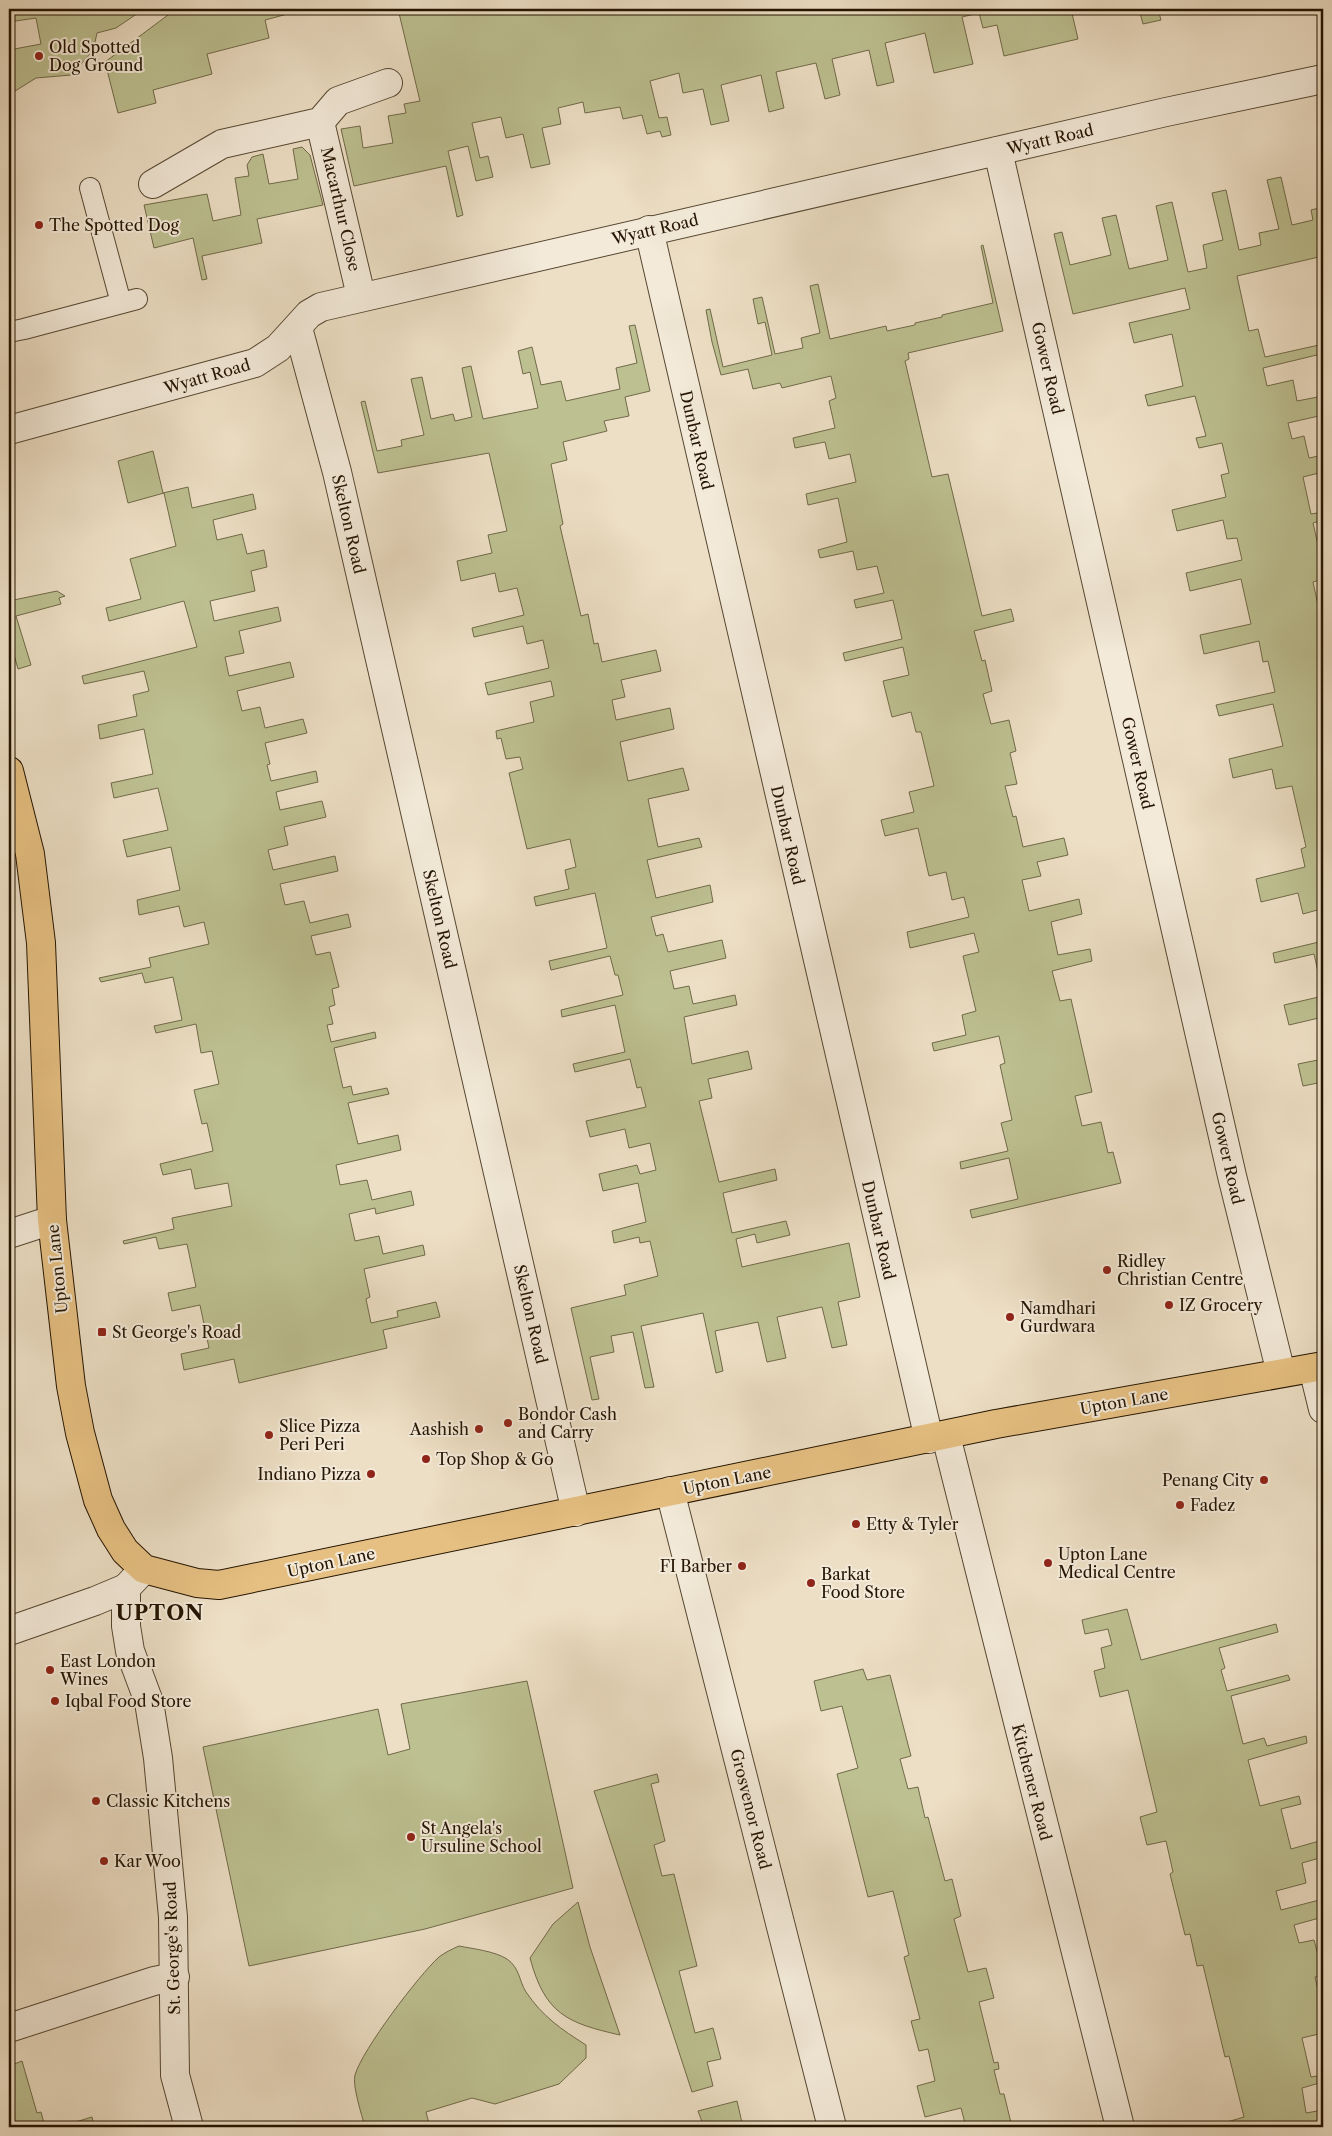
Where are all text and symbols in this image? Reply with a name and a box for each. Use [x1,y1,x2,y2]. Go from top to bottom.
place label: Old Spotted Dog Ground [49,37,144,75]
marker: Old Spotted Dog Ground [33,50,45,62]
street label: Wyatt Road [1004,119,1096,159]
street label: Macarthur Close [317,145,365,273]
street label: Wyatt Road [609,209,701,249]
place label: The Spotted Dog [49,215,179,235]
marker: The Spotted Dog [33,219,45,231]
street label: Gower Road [1028,320,1068,416]
street label: Wyatt Road [161,354,253,398]
street label: Dunbar Road [676,388,718,492]
street label: Skelton Road [328,472,370,576]
street label: Gower Road [1118,715,1158,811]
street label: Dunbar Road [767,783,809,887]
street label: Skelton Road [419,867,461,971]
street label: Gower Road [1208,1110,1248,1206]
street label: Dunbar Road [858,1178,900,1282]
street label: Upton Lane [42,1223,72,1315]
place label: Ridley Christian Centre [1117,1251,1244,1289]
street label: Skelton Road [510,1262,552,1366]
marker: Ridley Christian Centre [1101,1264,1113,1276]
place label: IZ Grocery [1179,1295,1263,1315]
place label: Namdhari Gurdwara [1020,1298,1096,1336]
marker: IZ Grocery [1163,1299,1175,1311]
marker: Namdhari Gurdwara [1004,1311,1016,1323]
place label: St George's Road [112,1322,241,1342]
marker: St George's Road [96,1326,108,1338]
street label: Upton Lane [1078,1383,1170,1419]
place label: Bondor Cash and Carry [518,1404,617,1442]
place label: Slice Pizza Peri Peri [279,1416,361,1454]
marker: Bondor Cash and Carry [502,1417,514,1429]
place label: Aashish [409,1419,469,1439]
marker: Aashish [473,1423,485,1435]
marker: Slice Pizza Peri Peri [263,1429,275,1441]
place label: Top Shop & Go [436,1449,554,1469]
marker: Top Shop & Go [420,1453,432,1465]
street label: Upton Lane [681,1462,773,1498]
place label: Indiano Pizza [257,1464,362,1484]
marker: Indiano Pizza [365,1468,377,1480]
place label: Penang City [1162,1470,1255,1490]
marker: Penang City [1258,1474,1270,1486]
place label: Fadez [1190,1495,1235,1515]
marker: Fadez [1174,1499,1186,1511]
place label: Etty & Tyler [866,1514,959,1534]
marker: Etty & Tyler [850,1518,862,1530]
street label: Upton Lane [285,1543,377,1581]
place label: Upton Lane Medical Centre [1058,1544,1176,1582]
place label: FI Barber [660,1556,732,1576]
marker: Upton Lane Medical Centre [1042,1557,1054,1569]
marker: FI Barber [736,1560,748,1572]
place label: Barkat Food Store [821,1564,905,1602]
marker: Barkat Food Store [805,1577,817,1589]
district label: UPTON [116,1600,204,1625]
place label: East London Wines [59,1651,156,1689]
marker: East London Wines [44,1664,56,1676]
place label: Iqbal Food Store [65,1691,191,1711]
marker: Iqbal Food Store [49,1695,61,1707]
street label: Kitchener Road [1008,1722,1056,1843]
street label: Grosvenor Road [726,1747,776,1872]
place label: Classic Kitchens [106,1791,230,1811]
marker: Classic Kitchens [90,1795,102,1807]
place label: St Angela's Ursuline School [421,1818,542,1856]
marker: St Angela's Ursuline School [405,1831,417,1843]
place label: Kar Woo [114,1851,181,1871]
marker: Kar Woo [98,1855,110,1867]
street label: St. George's Road [160,1881,184,2015]

